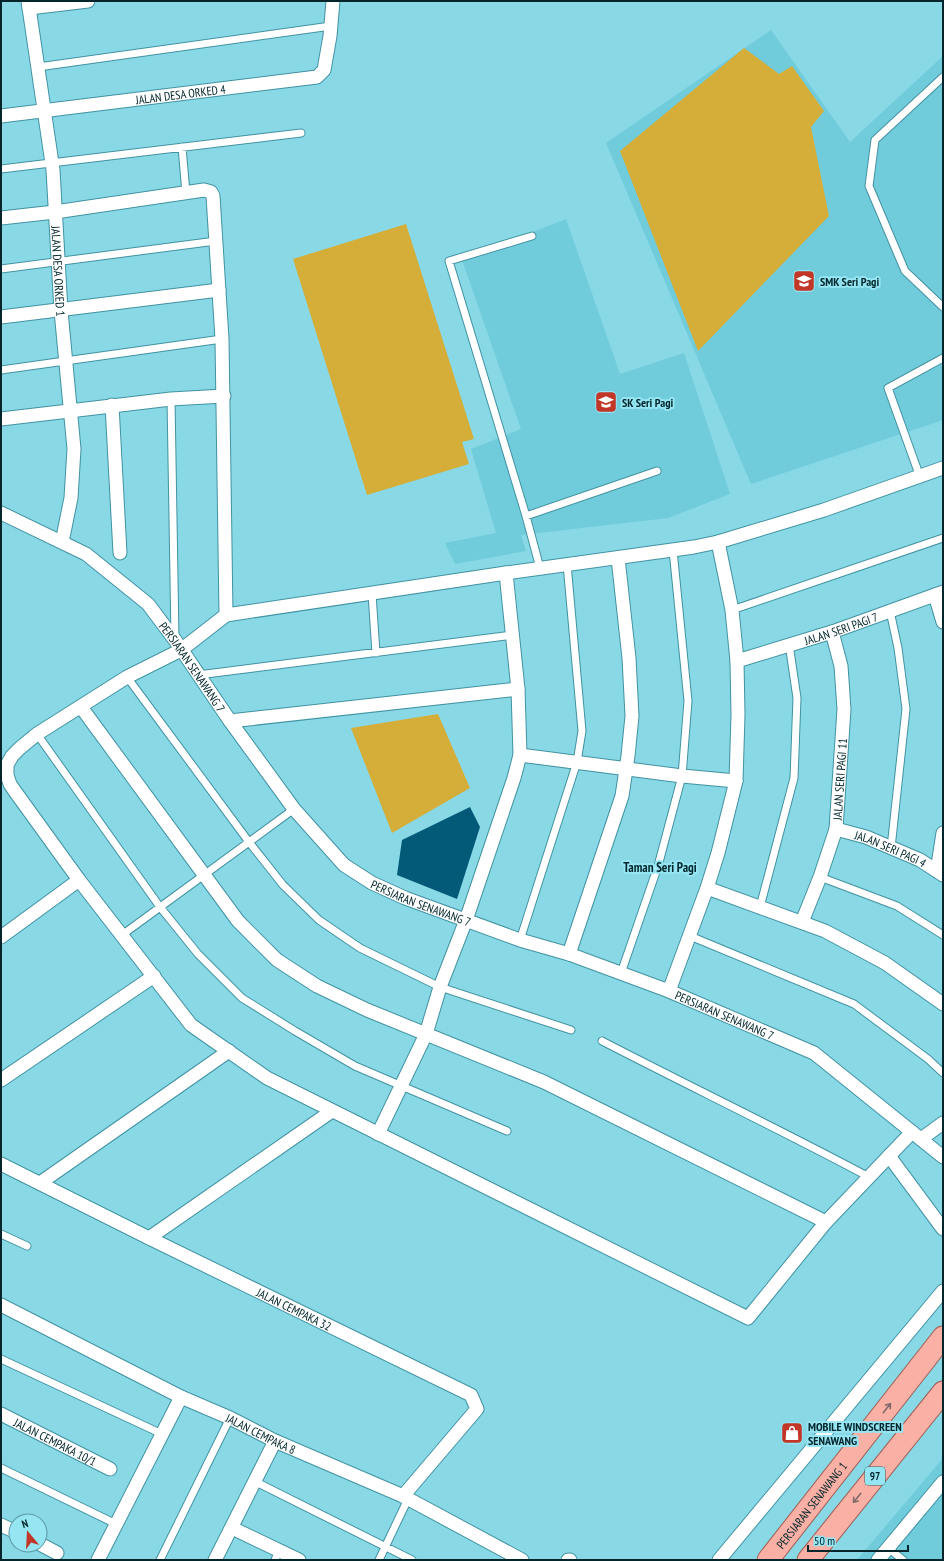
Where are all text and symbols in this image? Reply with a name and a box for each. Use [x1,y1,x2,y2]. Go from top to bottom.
street label: JALAN DESA ORKED 4 [134,81,227,107]
street label: JALAN DESA ORKED 1 [49,224,69,317]
school or university icon: SMK Seri Pagi [791,268,817,294]
place label: SMK Seri Pagi [820,274,879,289]
school or university icon: SK Seri Pagi [593,389,619,415]
place label: SK Seri Pagi [622,395,673,410]
street label: JALAN SERI PAGI 7 [801,609,880,648]
street label: PERSIARAN SENAWANG 7 [156,619,229,715]
street label: JALAN SERI PAGI 11 [829,738,850,822]
street label: JALAN SERI PAGI 4 [852,827,930,870]
district label: Taman Seri Pagi [623,859,697,876]
street label: PERSIARAN SENAWANG 7 [369,876,473,929]
street label: PERSIARAN SENAWANG 7 [673,987,776,1043]
street label: JALAN CEMPAKA 32 [253,1284,334,1333]
one-way arrow [883,1403,891,1414]
street label: JALAN CEMPAKA 8 [223,1409,298,1457]
street label: JALAN CEMPAKA 10/1 [11,1414,99,1469]
place label: MOBILE WINDSCREEN SENAWANG [808,1419,902,1448]
shop icon: MOBILE WINDSCREEN SENAWANG [779,1420,805,1446]
street label: PERSIARAN SENAWANG 1 [773,1459,850,1551]
road number: 97 [865,1467,885,1485]
one-way arrow [853,1493,862,1504]
north arrow [8,1513,48,1553]
text: N [20,1516,30,1531]
scale bar [808,1527,908,1553]
text: 50 m [814,1533,835,1548]

